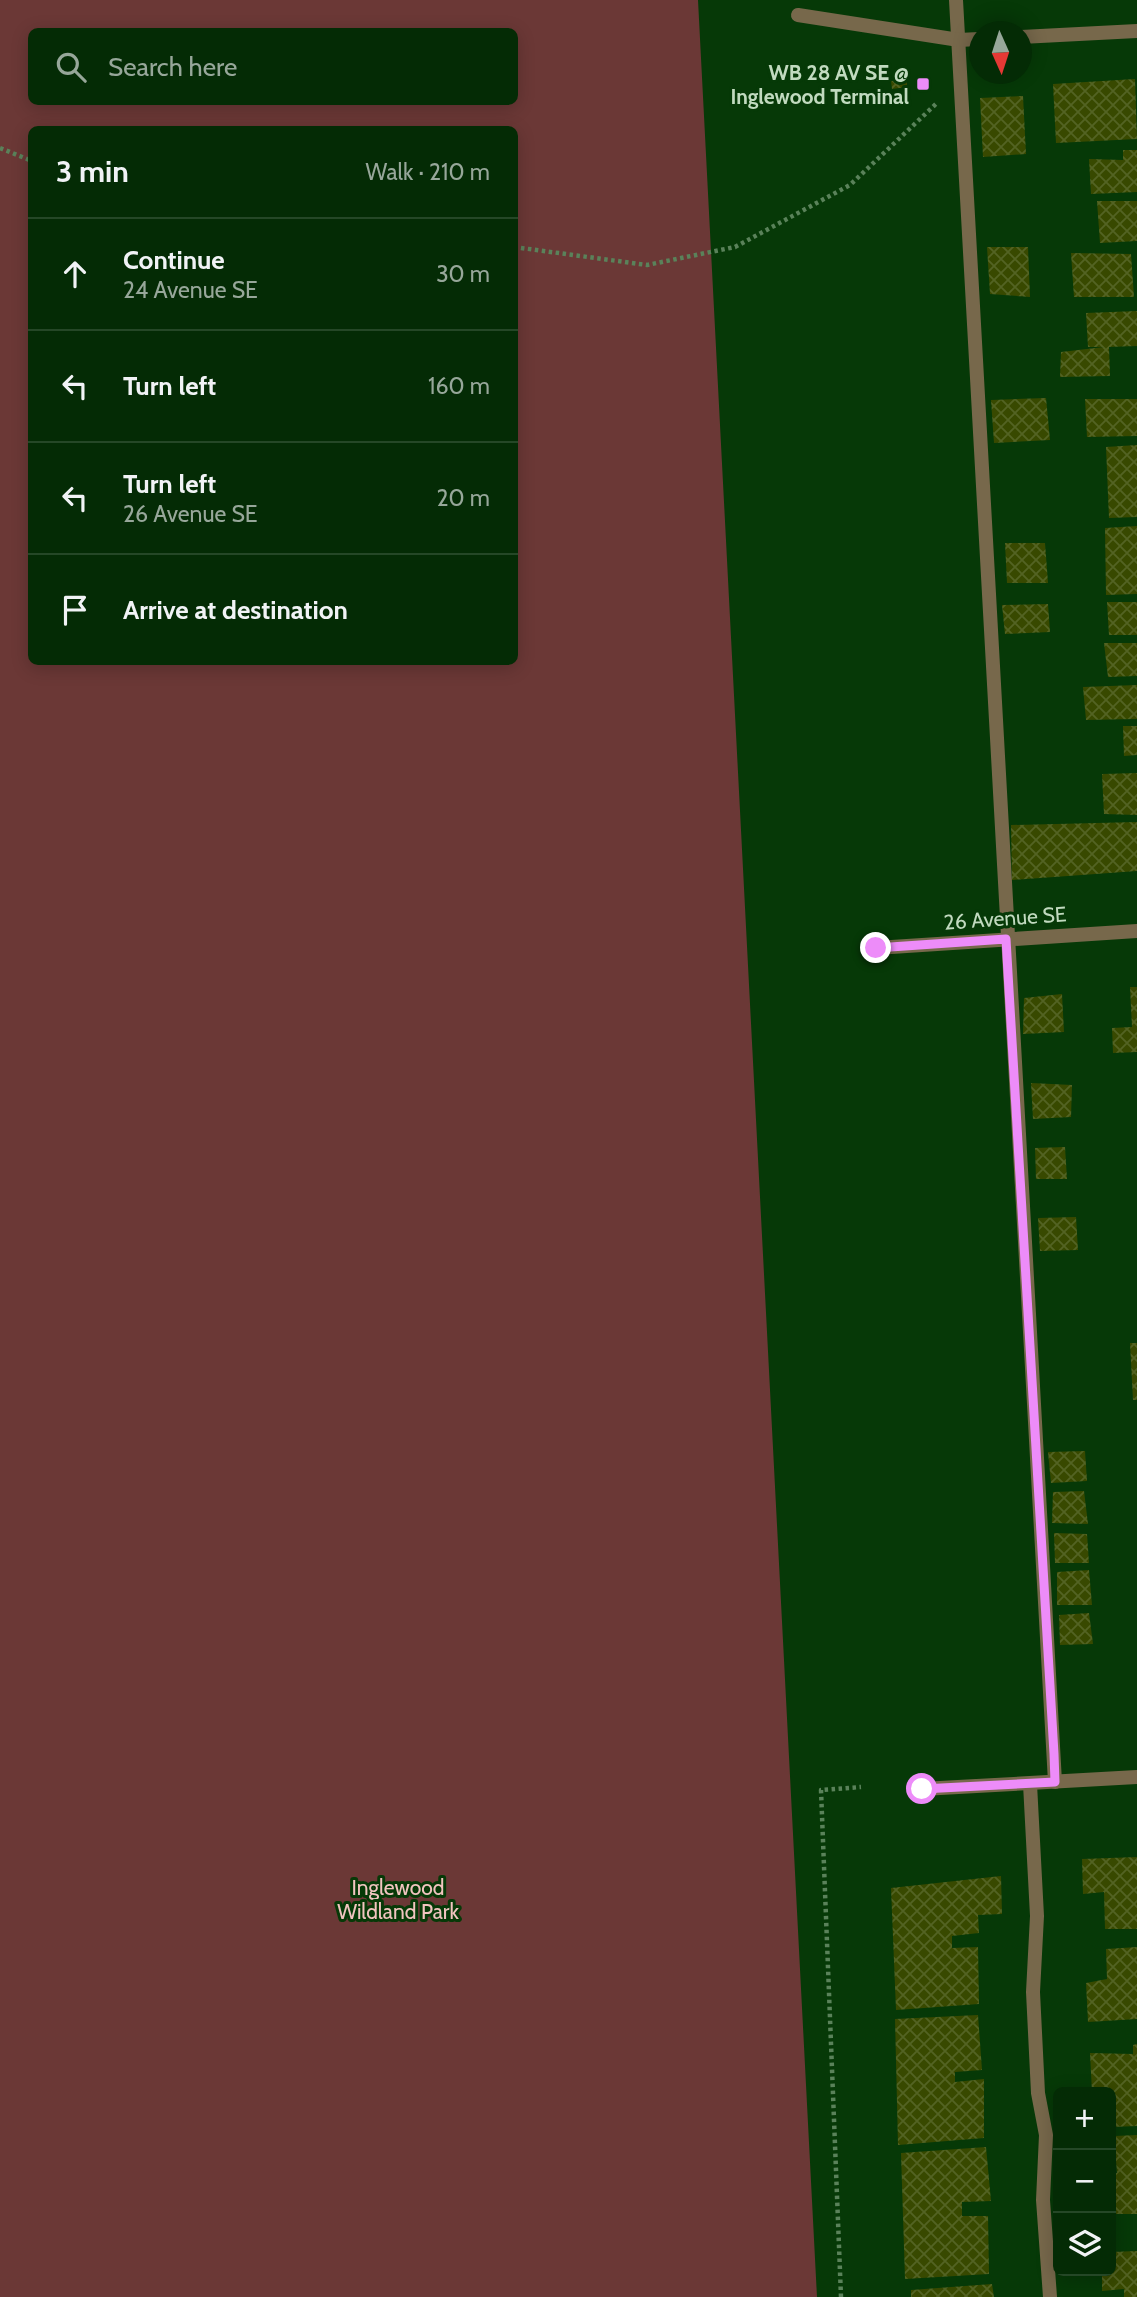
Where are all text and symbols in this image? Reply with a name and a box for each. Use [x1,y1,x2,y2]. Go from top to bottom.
north arrow [969,21,1032,84]
search box [28,28,518,105]
icon: search [52,48,90,86]
text: Search here [108,51,237,83]
place label: WB 28 AV SE @ Inglewood Terminal [730,60,909,109]
marker: WB 28 AV SE @ Inglewood Terminal [915,76,931,92]
text: 3 min [56,153,129,190]
text: Walk · 210 m [366,158,490,186]
text: Continue [123,244,225,276]
icon: ahead [56,255,94,293]
text: 30 m [436,260,490,288]
text: 24 Avenue SE [123,276,258,304]
icon: left [56,367,94,405]
text: Turn left [123,370,216,402]
text: 160 m [428,372,490,400]
text: Turn left [123,468,216,500]
icon: left [56,479,94,517]
text: 20 m [437,484,490,512]
text: 26 Avenue SE [123,500,258,528]
icon: arrive [56,591,94,629]
text: Arrive at destination [123,594,348,626]
street label: 26 Avenue SE [943,901,1067,935]
route end [860,932,891,963]
route start [906,1773,937,1804]
park label: Inglewood Wildland Park [337,1875,459,1924]
map controls [1053,2087,1116,2276]
button: + [1053,2087,1116,2150]
button: − [1053,2150,1116,2213]
button: layers [1053,2213,1116,2276]

